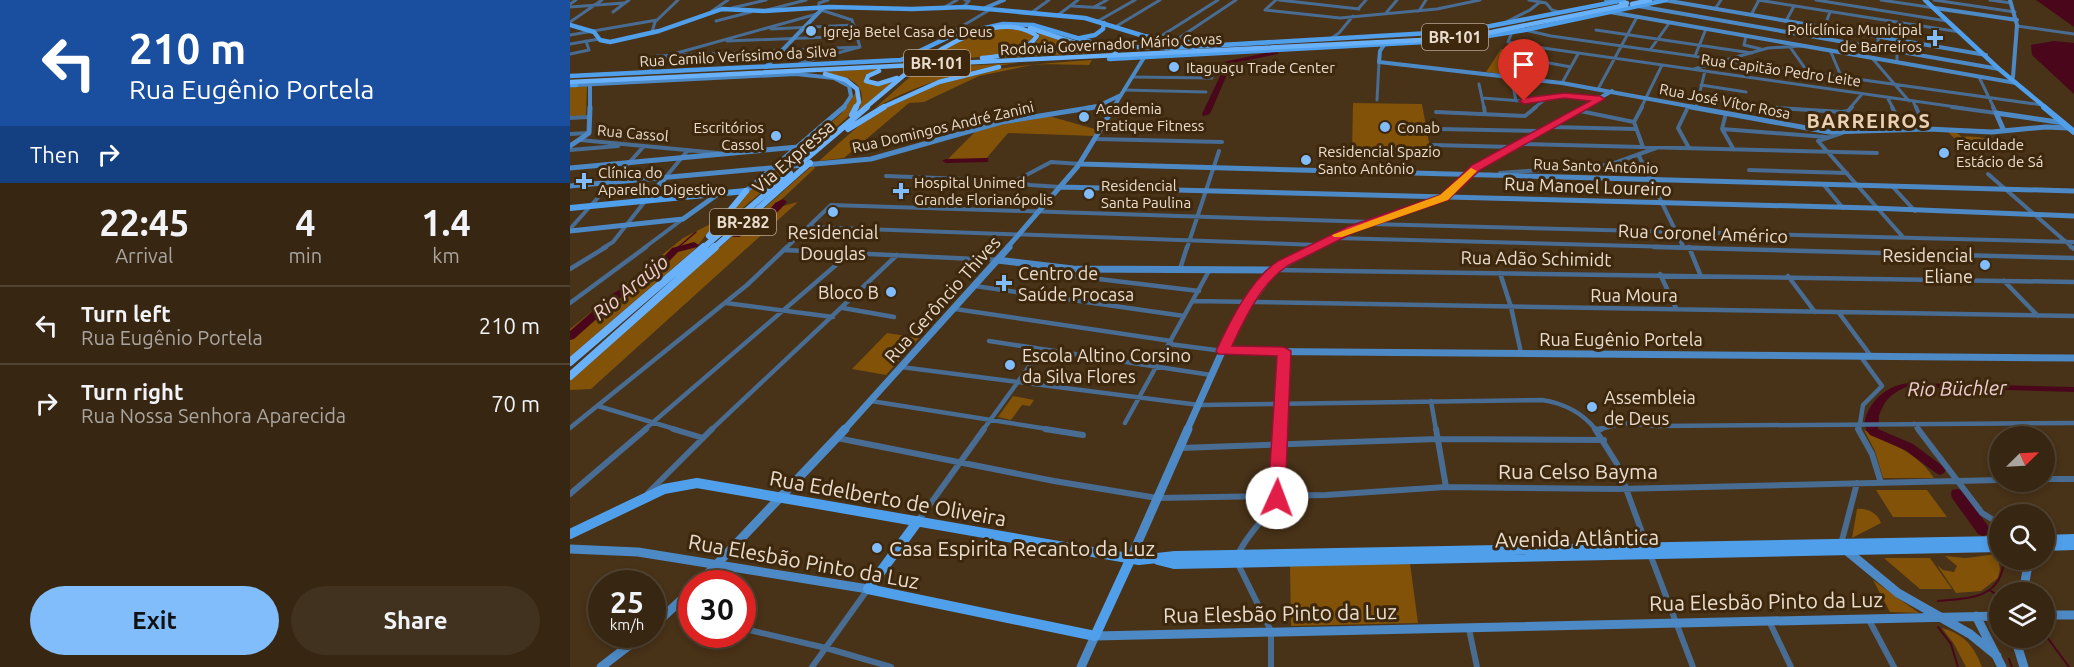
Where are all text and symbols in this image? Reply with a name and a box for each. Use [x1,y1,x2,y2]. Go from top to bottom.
place label: Policlínica Municipal de Barreiros [1787,21,1922,55]
place label: Igreja Betel Casa de Deus [823,23,993,40]
icon: left [30,24,108,102]
marker: Igreja Betel Casa de Deus [804,24,818,38]
road number: BR-101 [1422,24,1488,50]
text: 210 m [129,25,246,72]
marker: Policlínica Municipal de Barreiros [1926,29,1944,47]
street label: Rodovia Governador Mário Covas [1000,30,1222,58]
pin [1498,39,1549,101]
street label: Rua Camilo Veríssimo da Silva [639,42,837,70]
icon: arrive [1507,48,1540,81]
road number: BR-101 [904,50,970,76]
street label: Rua Capitão Pedro Leite [1700,50,1862,90]
place label: Itaguaçu Trade Center [1186,59,1335,76]
marker: Itaguaçu Trade Center [1167,60,1181,74]
text: Rua Eugênio Portela [129,74,374,104]
street label: Rua José Vítor Rosa [1658,80,1792,122]
street label: Rua Domingos André Zanini [850,98,1036,156]
place label: Academia Pratique Fitness [1096,100,1204,134]
district label: BARREIROS [1807,109,1931,132]
marker: Academia Pratique Fitness [1077,110,1091,124]
street label: Via Expressa [748,115,838,197]
place label: Escritórios Cassol [694,119,764,153]
place label: Conab [1397,119,1440,136]
marker: Conab [1378,120,1392,134]
street label: Rua Cassol [597,121,670,145]
marker: Escritórios Cassol [769,129,783,143]
place label: Faculdade Estácio de Sá [1956,136,2043,170]
icon: right [92,138,125,171]
text: Then [30,142,80,167]
place label: Residencial Spazio Santo Antônio [1318,143,1441,177]
marker: Faculdade Estácio de Sá [1937,146,1951,160]
marker: Residencial Spazio Santo Antônio [1299,153,1313,167]
street label: Rua Santo Antônio [1533,155,1659,177]
place label: Clínica do Aparelho Digestivo [598,164,726,198]
marker: Clínica do Aparelho Digestivo [575,172,593,190]
street label: Rua Manoel Loureiro [1504,173,1672,199]
place label: Hospital Unimed Grande Florianópolis [914,174,1053,208]
place label: Residencial Santa Paulina [1101,177,1191,211]
marker: Hospital Unimed Grande Florianópolis [892,182,910,200]
marker: Residencial Santa Paulina [1082,187,1096,201]
text: 22:45 [99,202,189,243]
text: 4 [295,202,315,243]
text: 1.4 [421,202,471,243]
marker: Residencial Douglas [826,205,840,219]
road number: BR-282 [710,209,776,235]
street label: Rua Coronel Américo [1618,220,1788,246]
place label: Residencial Douglas [788,222,879,263]
street label: Rua Gerôncio Thives [880,232,1004,366]
text: Arrival [115,244,173,267]
text: min [289,244,322,267]
text: km [432,244,460,267]
place label: Residencial Eliane [1882,245,1973,286]
street label: Rua Adão Schimidt [1460,247,1612,269]
water label: Rio Araújo [588,249,673,324]
marker: Residencial Eliane [1978,258,1992,272]
place label: Centro de Saúde Procasa [1018,263,1134,304]
marker: Centro de Saúde Procasa [995,274,1013,292]
place label: Bloco B [818,282,879,302]
marker: Bloco B [884,285,898,299]
street label: Rua Moura [1590,285,1678,305]
text: Turn left [81,301,171,326]
icon: left [30,309,63,342]
text: 210 m [479,313,540,338]
text: Rua Eugênio Portela [81,326,263,349]
street label: Rua Eugênio Portela [1539,329,1703,349]
place label: Escola Altino Corsino da Silva Flores [1022,345,1191,386]
marker: Escola Altino Corsino da Silva Flores [1003,358,1017,372]
water label: Rio Büchler [1907,376,2008,400]
text: Turn right [81,379,183,404]
icon: right [30,387,63,420]
place label: Assembleia de Deus [1604,387,1696,428]
text: 70 m [491,391,540,416]
marker: Assembleia de Deus [1585,400,1599,414]
text: Rua Nossa Senhora Aparecida [81,404,346,427]
north arrow [1989,426,2055,492]
map controls [1989,426,2055,648]
street label: Rua Celso Bayma [1498,459,1658,483]
street label: Rua Edelberto de Oliveira [768,465,1008,531]
position arrow [1245,466,1309,530]
button: search [1989,504,2055,570]
street label: Avenida Atlântica [1495,525,1659,551]
street label: Rua Elesbão Pinto da Luz [687,529,921,593]
place label: Casa Espirita Recanto da Luz [889,536,1155,560]
marker: Casa Espirita Recanto da Luz [870,541,884,555]
speed limit sign: 30 [678,570,756,648]
button: layers [1989,582,2055,648]
text: 25 [610,585,644,619]
button: Exit [30,586,279,655]
button: Share [291,586,540,655]
street label: Rua Elesbão Pinto da Luz [1649,587,1883,615]
street label: Rua Elesbão Pinto da Luz [1163,599,1397,627]
text: km/h [610,616,644,633]

